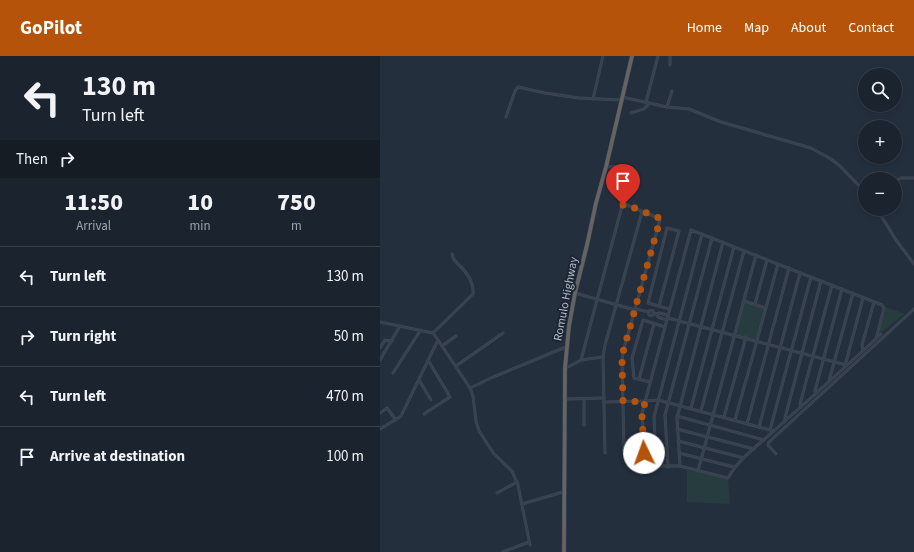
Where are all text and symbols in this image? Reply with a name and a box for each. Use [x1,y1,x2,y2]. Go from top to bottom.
text: GoPilot [20,15,82,42]
text: Home [687,18,722,38]
text: Map [744,18,769,38]
text: About [791,18,826,38]
text: Contact [848,18,894,38]
text: 130 m [82,66,156,106]
map controls [858,68,902,216]
button: search [858,68,902,112]
icon: left [16,72,68,124]
text: Turn left [82,103,144,128]
button: + [858,120,902,164]
icon: right [56,148,78,170]
text: Then [16,149,48,170]
pin [606,164,640,205]
icon: arrive [612,170,634,192]
button: − [858,172,902,216]
text: 11:50 [64,185,123,220]
text: 10 [187,185,213,220]
text: 750 [277,185,316,220]
text: Arrival [76,217,111,235]
text: min [190,217,211,235]
text: m [291,217,302,235]
street label: Romulo Highway [550,255,583,342]
icon: left [16,266,38,288]
text: Turn left [50,266,106,287]
text: 130 m [326,266,364,287]
icon: right [16,326,38,348]
text: Turn right [50,326,116,347]
text: 50 m [334,326,364,347]
icon: left [16,386,38,408]
text: Turn left [50,386,106,407]
text: 470 m [326,386,364,407]
position arrow [623,432,665,474]
icon: arrive [16,446,38,468]
text: Arrive at destination [50,446,185,467]
text: 100 m [326,446,364,467]

